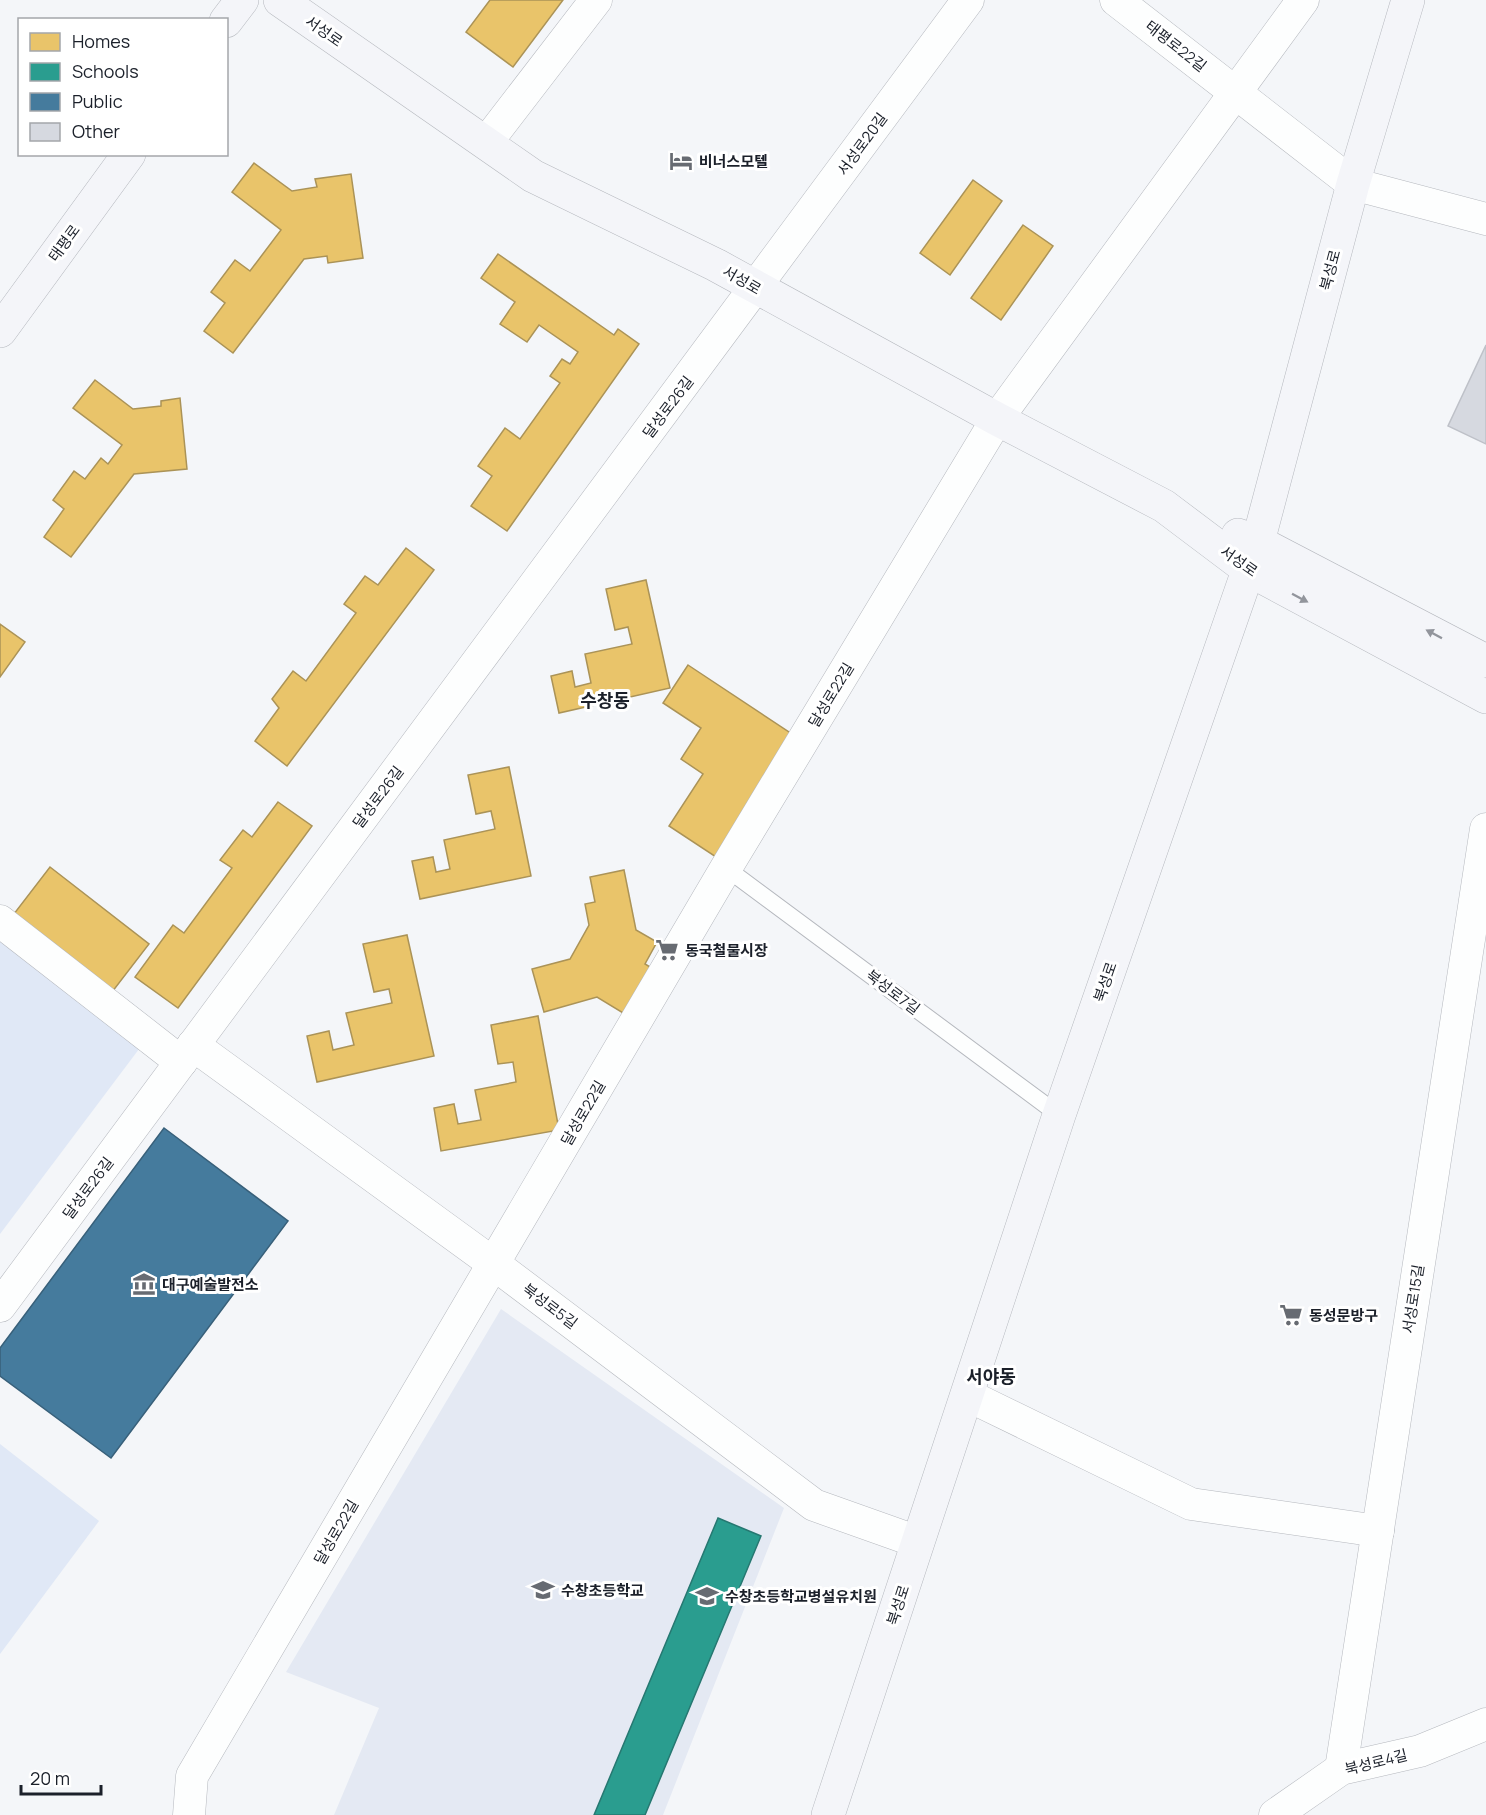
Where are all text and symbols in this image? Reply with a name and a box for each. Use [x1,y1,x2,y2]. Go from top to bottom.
street label: 서성로 [301,11,347,51]
street label: 태평로22길 [1141,15,1211,77]
legend [18,18,228,156]
text: Homes [72,29,130,53]
text: Schools [72,59,139,83]
text: Public [72,89,123,113]
street label: 서성로20길 [832,108,892,180]
text: Other [72,119,120,143]
hotel icon: 비너스모텔 [668,148,694,174]
place label: 비너스모텔 [699,151,768,172]
street label: 태평로 [43,220,85,266]
street label: 북성로 [1314,247,1346,293]
street label: 서성로 [719,261,765,299]
street label: 달성로26길 [638,372,698,442]
street label: 서성로 [1216,541,1262,581]
one-way arrow [1292,593,1309,603]
one-way arrow [1425,629,1442,639]
street label: 달성로22길 [803,659,859,731]
district label: 수창동 [580,688,630,712]
street label: 달성로26길 [348,762,408,832]
supermarket icon: 동국철물시장 [654,937,680,963]
place label: 동국철물시장 [685,940,768,961]
street label: 북성로 [1088,959,1122,1005]
street label: 북성로7길 [862,965,924,1019]
street label: 달성로22길 [556,1076,610,1150]
street label: 달성로26길 [58,1153,118,1223]
street label: 서성로15길 [1397,1263,1429,1335]
museum icon: 대구예술발전소 [131,1271,157,1297]
place label: 대구예술발전소 [162,1274,259,1295]
street label: 북성로5길 [518,1278,582,1334]
supermarket icon: 동성문방구 [1278,1302,1304,1328]
place label: 동성문방구 [1309,1305,1378,1326]
district label: 서야동 [966,1364,1016,1388]
street label: 달성로22길 [309,1495,363,1569]
school or university icon: 수창초등학교 [530,1577,556,1603]
place label: 수창초등학교 [561,1580,644,1601]
street label: 북성로 [882,1582,914,1628]
school or university icon: 수창초등학교병설유치원 [694,1583,720,1609]
place label: 수창초등학교병설유치원 [725,1586,877,1607]
street label: 북성로4길 [1342,1744,1410,1780]
scale bar [21,1758,100,1796]
text: 20 m [30,1766,70,1790]

